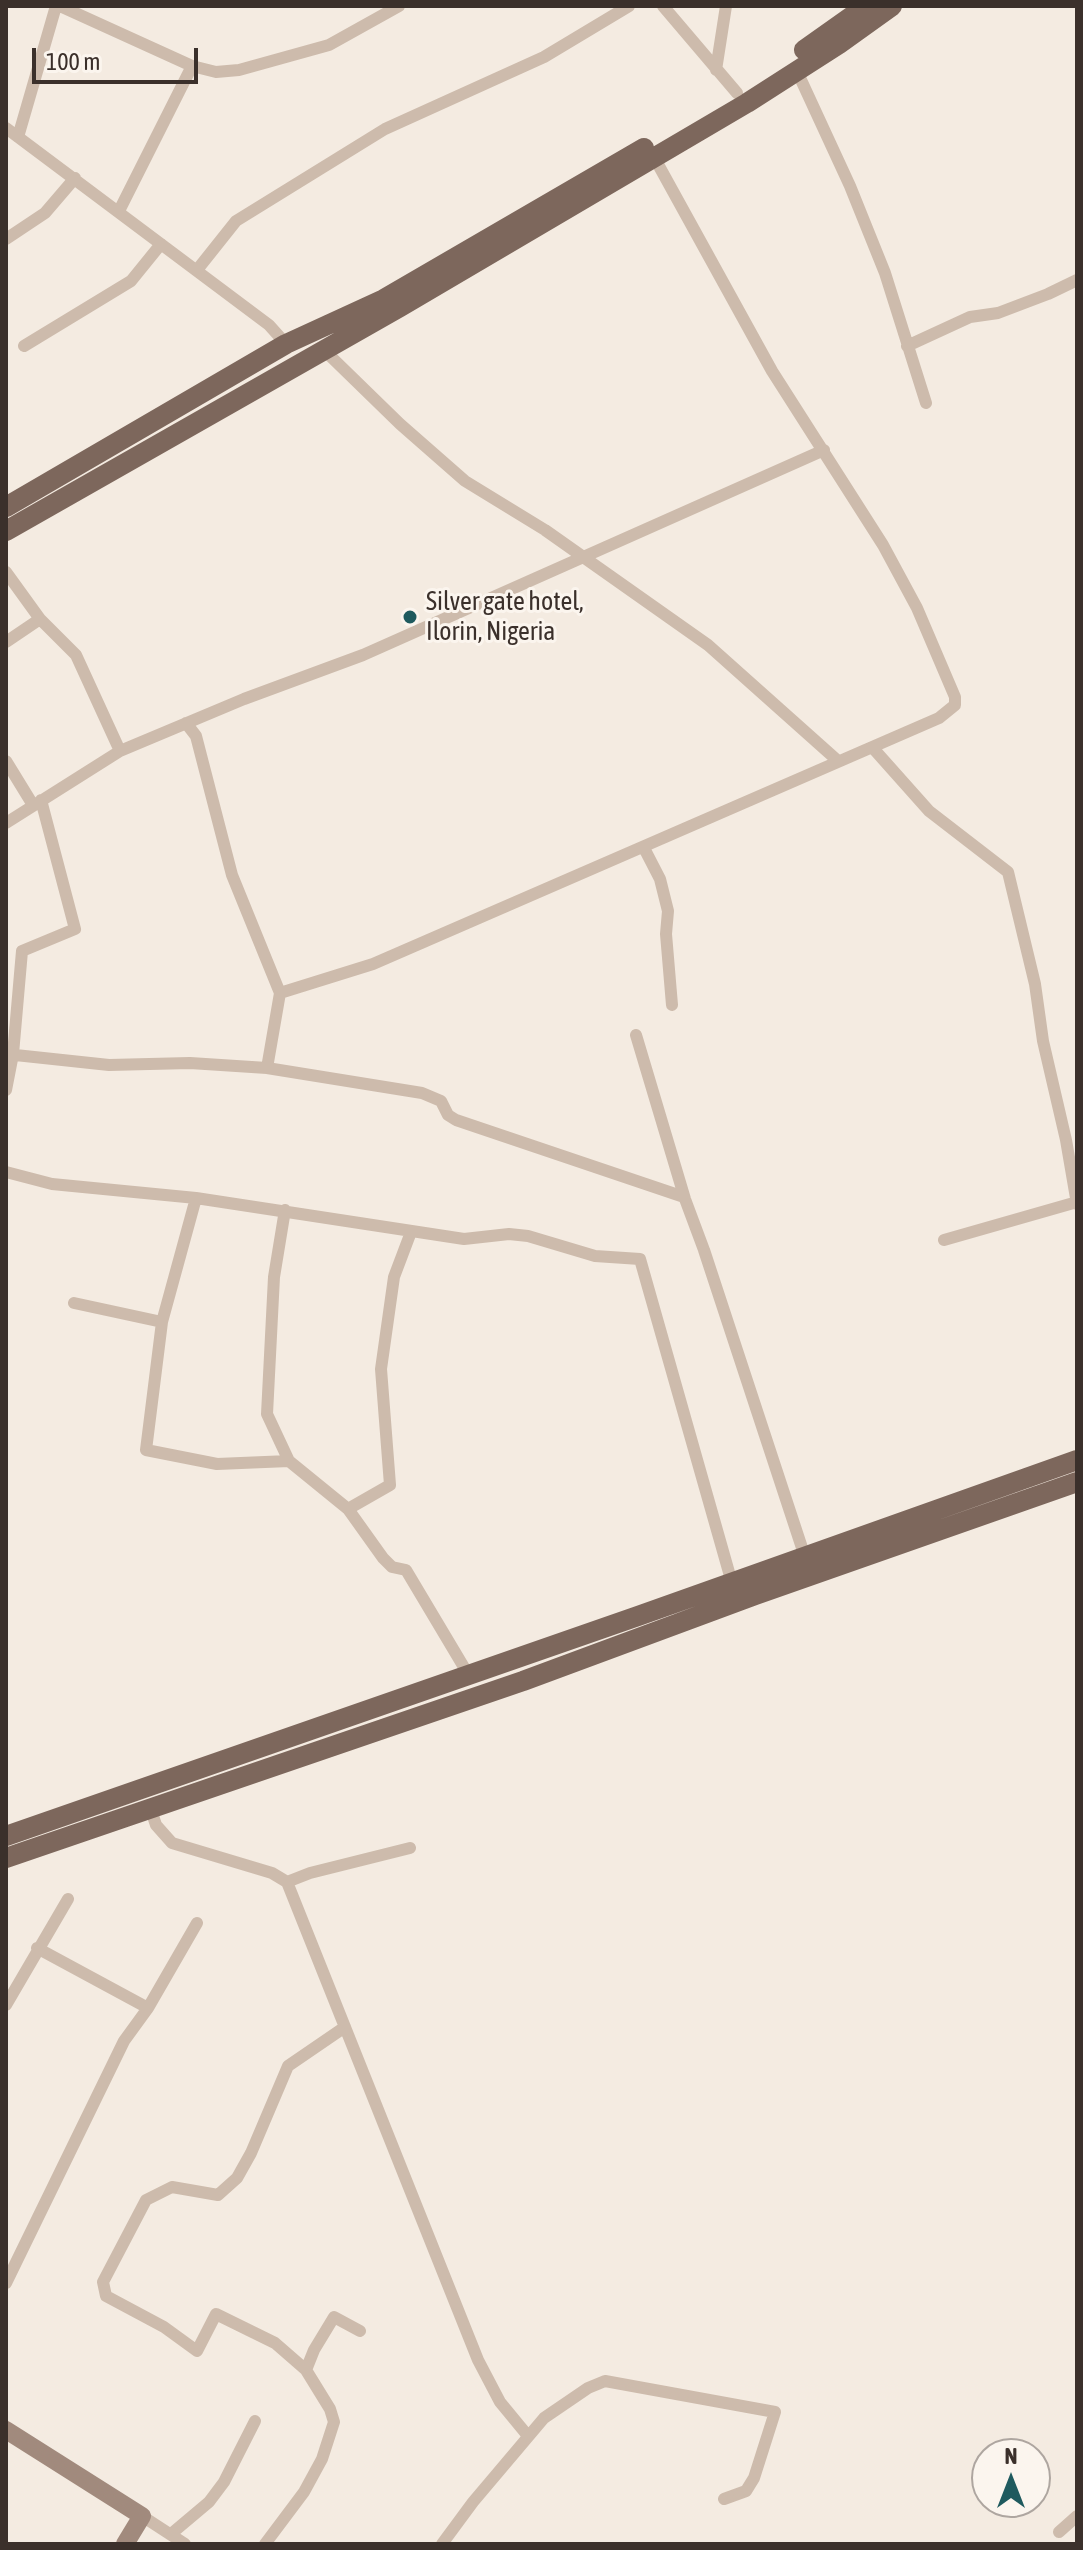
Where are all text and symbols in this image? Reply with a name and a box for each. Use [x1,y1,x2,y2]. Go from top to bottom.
scale bar [36,32,202,82]
text: 100 m [46,48,100,75]
place label: Silver gate hotel, Ilorin, Nigeria [426,586,584,648]
marker: Silver gate hotel, Ilorin, Nigeria [401,608,419,626]
north arrow [971,2438,1051,2518]
text: N [1005,2443,1017,2469]

